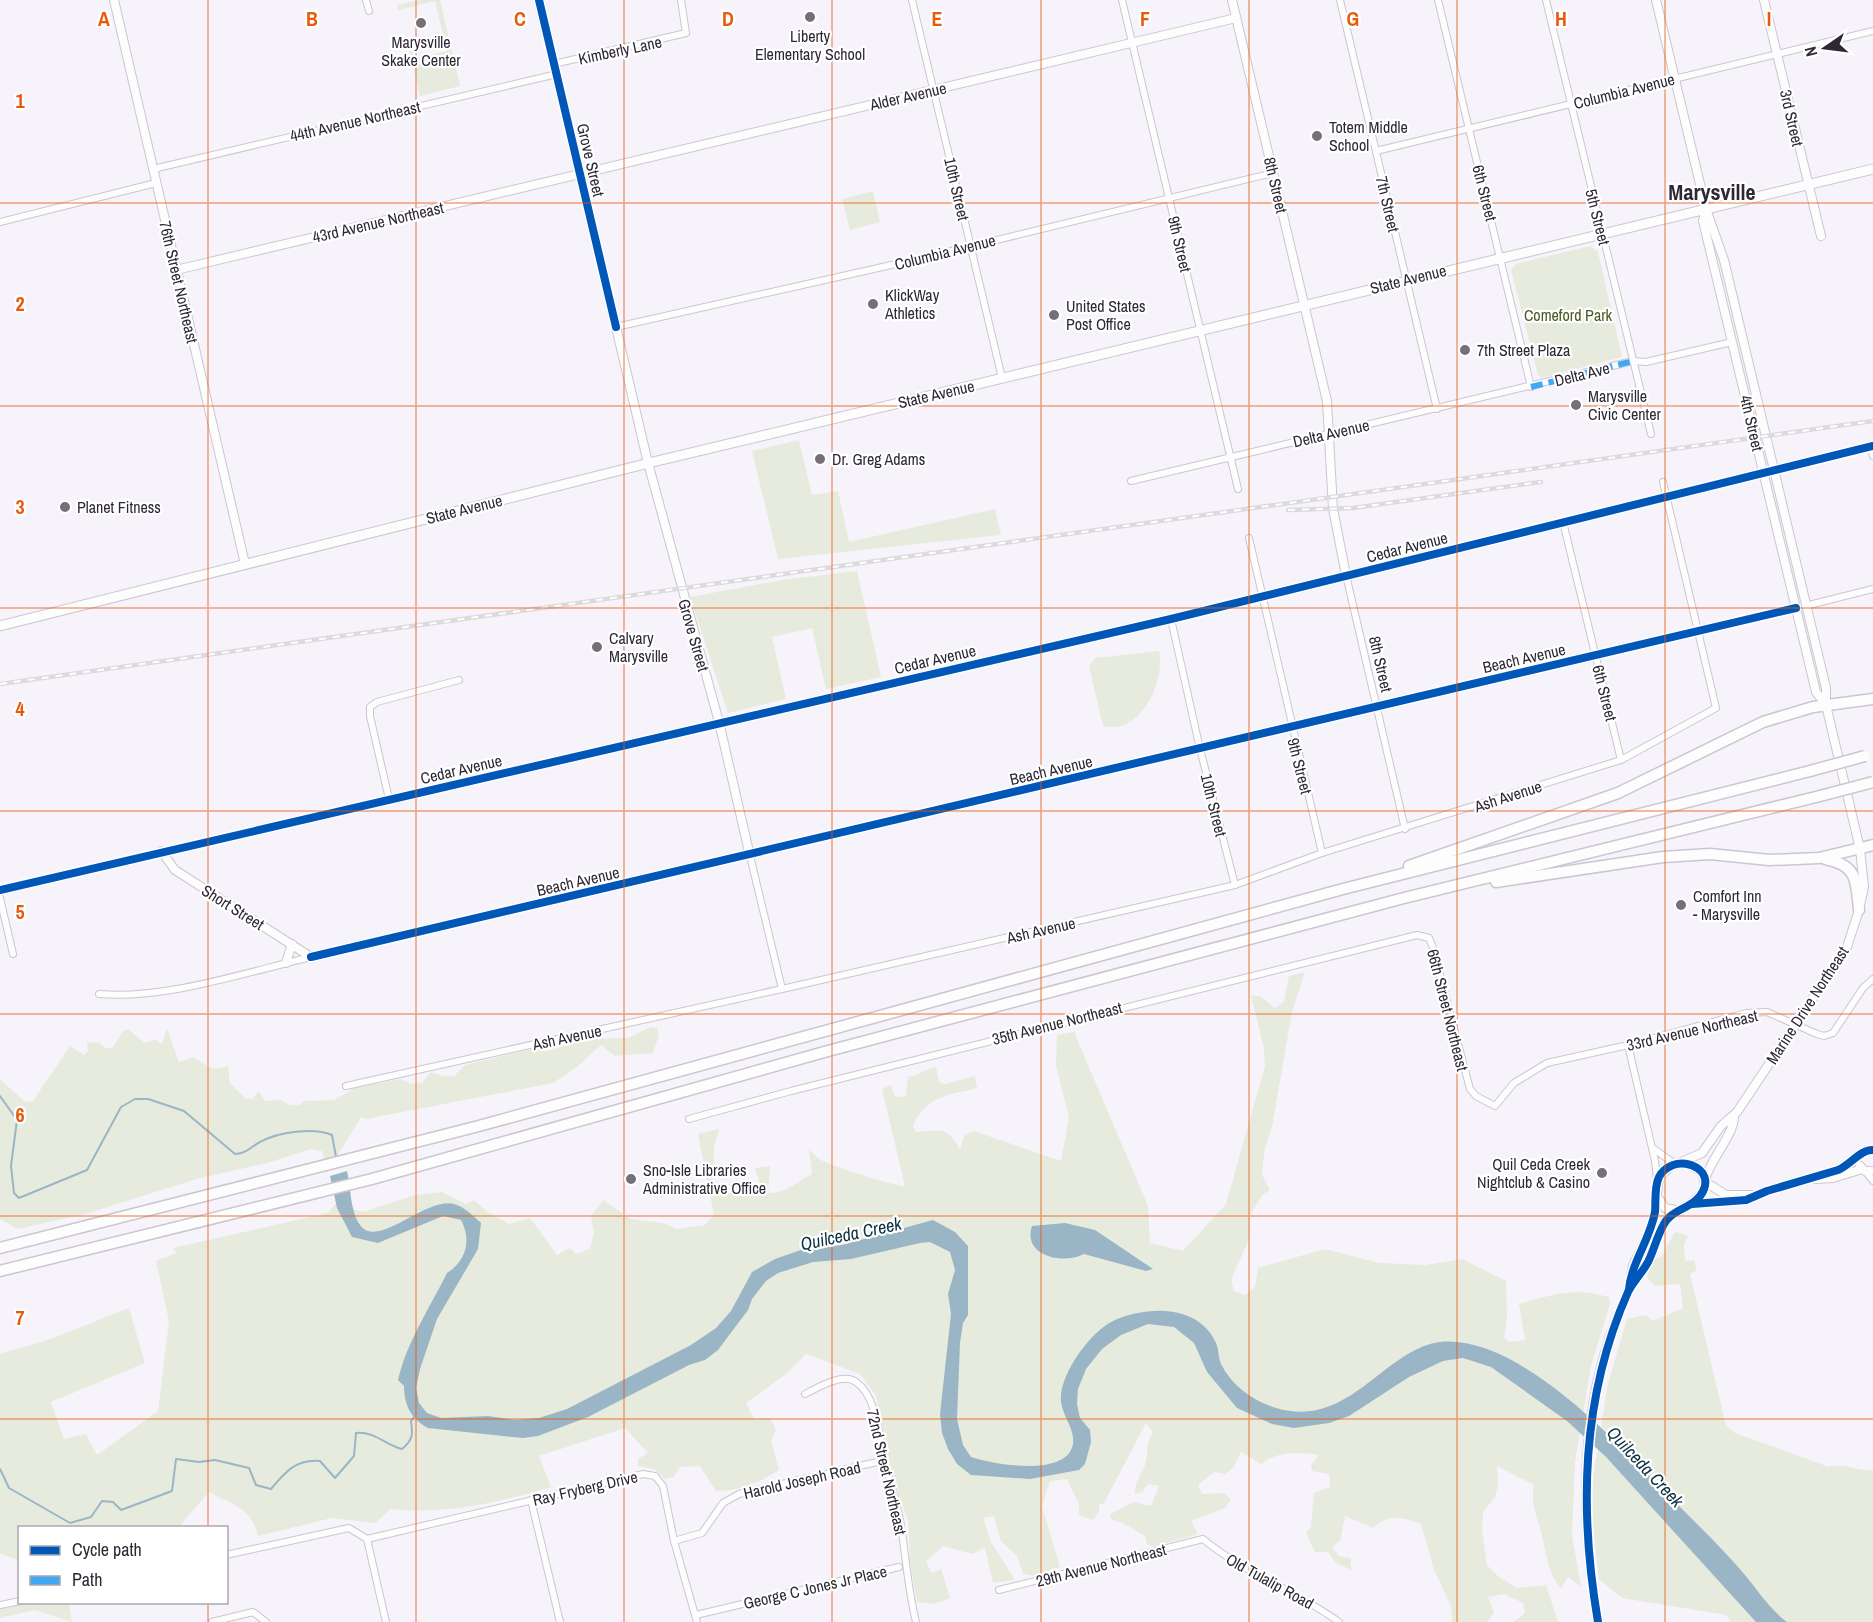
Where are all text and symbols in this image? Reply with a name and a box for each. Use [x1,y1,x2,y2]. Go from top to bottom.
text: A [98,5,110,32]
text: B [306,5,318,32]
text: C [514,5,526,32]
text: D [722,5,734,32]
text: E [932,5,943,32]
text: F [1140,5,1150,32]
text: G [1347,5,1359,32]
text: H [1555,5,1567,32]
text: I [1767,5,1771,32]
marker: Liberty Elementary School [803,10,817,24]
marker: Marysville Skake Center [414,16,428,30]
north arrow [1795,18,1855,78]
place label: Liberty Elementary School [755,25,865,65]
street label: Kimberly Lane [576,30,664,70]
place label: Marysville Skake Center [381,31,461,71]
text: N [1799,44,1822,59]
street label: Columbia Avenue [1571,68,1677,114]
street label: Alder Avenue [867,77,948,116]
text: 1 [15,87,25,114]
street label: 3rd Street [1775,87,1809,149]
street label: 44th Avenue Northeast [288,95,423,147]
place label: Totem Middle School [1329,116,1408,156]
street label: Grove Street [572,121,610,199]
marker: Totem Middle School [1310,129,1324,143]
street label: 10th Street [939,155,975,223]
street label: 8th Street [1259,155,1293,216]
street label: 6th Street [1467,163,1503,224]
street label: 7th Street [1371,174,1405,235]
district label: Marysville [1668,177,1756,207]
street label: 5th Street [1580,187,1616,248]
street label: 43rd Avenue Northeast [310,196,446,248]
street label: 9th Street [1163,214,1197,275]
street label: 76th Street Northeast [154,219,204,346]
street label: Columbia Avenue [892,229,998,275]
street label: State Avenue [1368,259,1448,299]
place label: KlickWay Athletics [884,284,940,324]
text: 2 [15,290,25,317]
place label: United States Post Office [1066,295,1146,335]
marker: KlickWay Athletics [866,297,880,311]
park label: Comeford Park [1524,304,1613,326]
marker: United States Post Office [1047,308,1061,322]
place label: 7th Street Plaza [1477,339,1571,361]
marker: 7th Street Plaza [1458,343,1472,357]
street label: Delta Ave [1552,357,1612,391]
street label: State Avenue [896,375,976,413]
place label: Marysville Civic Center [1588,385,1662,425]
street label: 4th Street [1735,393,1769,454]
marker: Marysville Civic Center [1569,398,1583,412]
street label: Delta Avenue [1291,414,1371,452]
place label: Dr. Greg Adams [832,448,925,470]
marker: Dr. Greg Adams [813,452,827,466]
street label: State Avenue [424,489,504,529]
text: 3 [15,493,25,520]
place label: Planet Fitness [77,496,161,518]
marker: Planet Fitness [58,500,72,514]
street label: Cedar Avenue [1364,526,1450,568]
street label: Grove Street [673,596,715,674]
place label: Calvary Marysville [609,627,668,667]
street label: 8th Street [1364,634,1398,695]
street label: Beach Avenue [1480,638,1568,678]
street label: Cedar Avenue [892,639,978,679]
marker: Calvary Marysville [590,640,604,654]
street label: 6th Street [1587,663,1623,724]
text: 4 [15,695,25,722]
street label: 9th Street [1282,736,1318,797]
street label: Cedar Avenue [418,749,504,789]
street label: Beach Avenue [1007,750,1095,790]
street label: 10th Street [1196,771,1233,839]
street label: Ash Avenue [1470,775,1545,818]
street label: Beach Avenue [534,861,622,901]
street label: Short Street [197,879,269,935]
place label: Comfort Inn - Marysville [1693,885,1762,925]
text: 5 [15,898,25,925]
marker: Comfort Inn - Marysville [1674,898,1688,912]
street label: Ash Avenue [1004,911,1077,949]
street label: Marine Drive Northeast [1761,942,1854,1068]
street label: 66th Street Northeast [1422,947,1474,1074]
street label: 35th Avenue Northeast [990,996,1125,1050]
street label: 33rd Avenue Northeast [1624,1004,1760,1056]
street label: Ash Avenue [530,1019,603,1055]
text: 6 [15,1101,25,1128]
place label: Quil Ceda Creek Nightclub & Casino [1477,1153,1590,1193]
place label: Sno-Isle Libraries Administrative Office [642,1159,766,1199]
marker: Quil Ceda Creek Nightclub & Casino [1595,1166,1609,1180]
marker: Sno-Isle Libraries Administrative Office [624,1172,638,1186]
water label: Quilceda Creek [798,1210,904,1256]
text: 7 [15,1304,25,1331]
street label: 72nd Street Northeast [862,1407,912,1537]
water label: Quilceda Creek [1601,1421,1690,1513]
street label: Harold Joseph Road [741,1456,863,1504]
street label: Ray Fryberg Drive [530,1465,640,1511]
legend [18,1526,228,1604]
text: Cycle path [72,1537,142,1562]
street label: 29th Avenue Northeast [1034,1538,1169,1592]
street label: Old Tulalip Road [1222,1548,1318,1614]
street label: George C Jones Jr Place [741,1560,889,1614]
text: Path [72,1567,102,1592]

